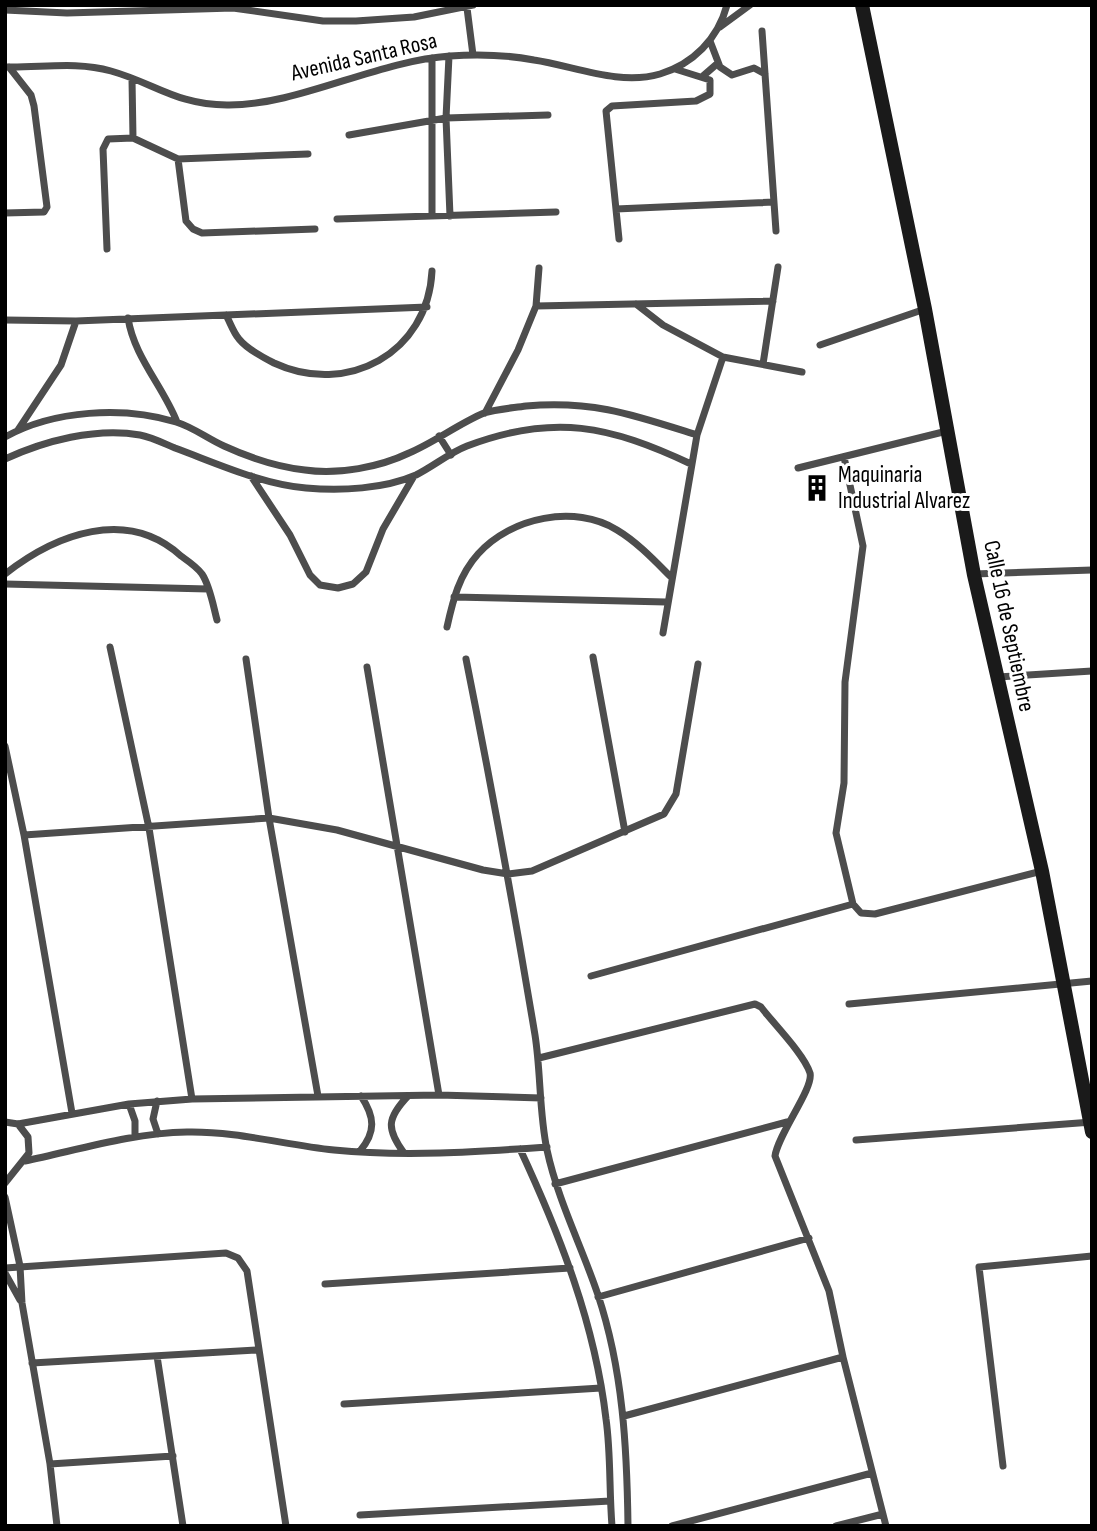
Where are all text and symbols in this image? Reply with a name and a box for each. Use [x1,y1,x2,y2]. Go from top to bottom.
street label: Avenida Santa Rosa [287,27,440,88]
place label: Maquinaria Industrial Alvarez [838,461,970,515]
building icon: Maquinaria Industrial Alvarez [802,473,832,503]
street label: Calle 16 de Septiembre [977,538,1041,714]

